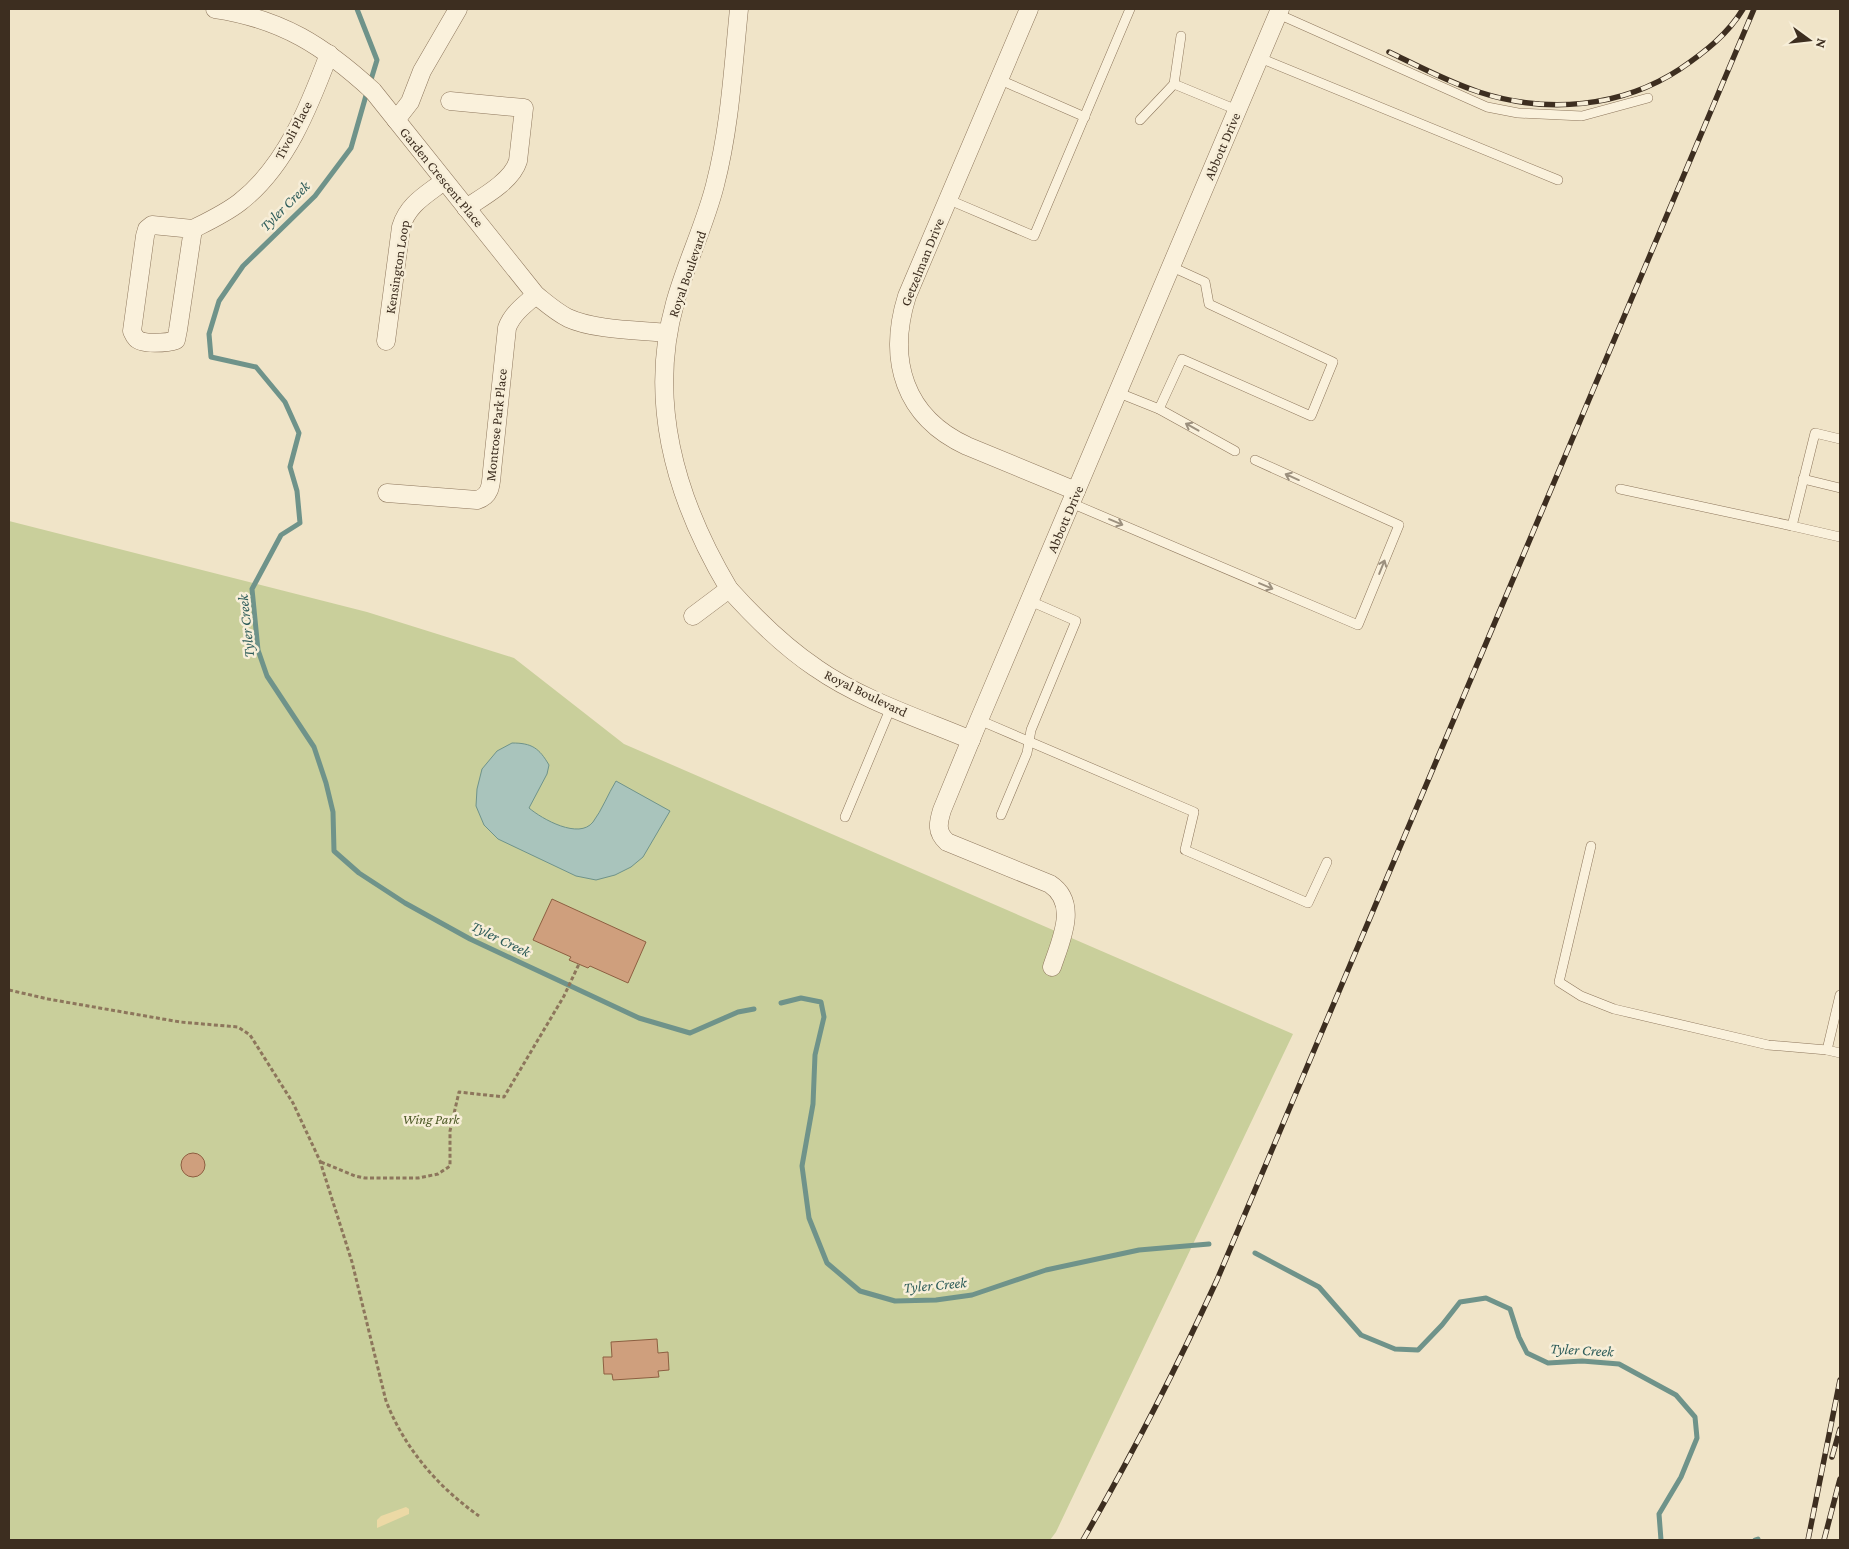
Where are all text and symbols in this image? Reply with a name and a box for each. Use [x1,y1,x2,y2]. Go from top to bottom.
north arrow [1784,15,1834,65]
text: N [1812,37,1831,50]
street label: Tivoli Place [271,98,315,162]
street label: Abbott Drive [1201,110,1243,182]
street label: Garden Crescent Place [397,124,487,230]
water label: Tyler Creek [257,177,315,235]
street label: Getzelman Drive [897,216,947,308]
street label: Kensington Loop [382,219,412,315]
street label: Royal Boulevard [665,228,709,319]
street label: Montrose Park Place [482,368,510,482]
one-way arrow [1185,422,1200,432]
one-way arrow [1285,471,1300,481]
street label: Abbott Drive [1044,483,1086,555]
one-way arrow [1108,518,1123,528]
one-way arrow [1377,560,1387,575]
one-way arrow [1258,581,1273,591]
water label: Tyler Creek [235,592,258,658]
street label: Royal Boulevard [822,666,911,720]
water label: Tyler Creek [469,918,534,962]
park label: Wing Park [403,1111,460,1127]
water label: Tyler Creek [903,1274,969,1297]
water label: Tyler Creek [1550,1340,1616,1361]

